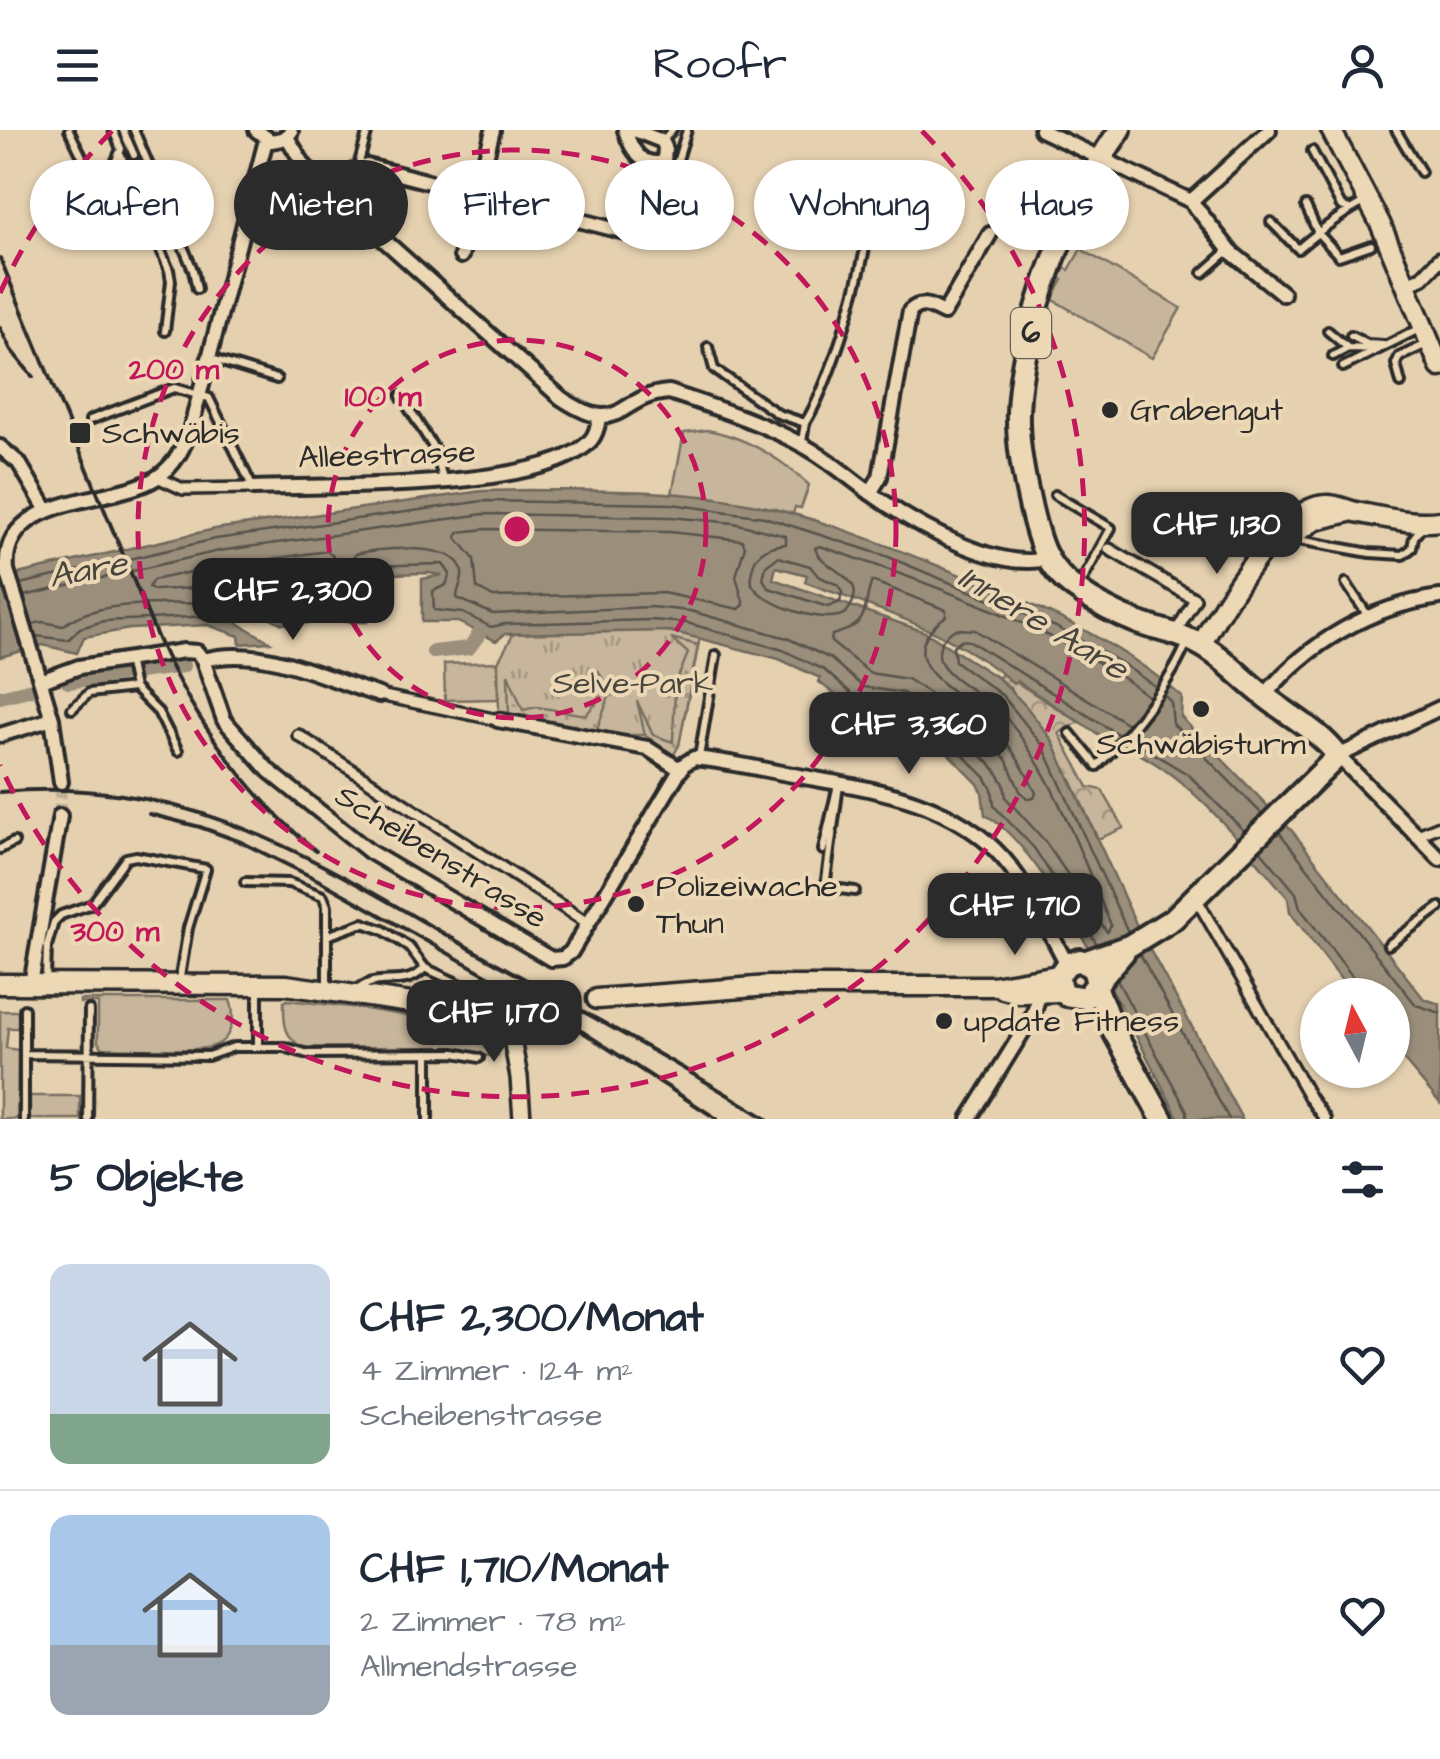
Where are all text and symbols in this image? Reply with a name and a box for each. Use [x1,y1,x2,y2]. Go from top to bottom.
text: Roofr [653,34,787,96]
icon: menu [50,38,105,93]
icon: person [1335,38,1390,93]
chip: Kaufen [30,160,214,250]
chip: Mieten [234,160,408,250]
chip: Filter [428,160,585,250]
chip: Neu [605,160,734,250]
chip: Wohnung [754,160,965,250]
chip: Haus [985,160,1129,250]
road number: 6 [1011,308,1051,358]
text: 200 m [128,349,220,391]
text: 100 m [344,376,422,418]
place label: Grabengut [1130,388,1283,433]
marker: Grabengut [1099,399,1121,421]
place label: Schwäbis [102,411,240,456]
marker: Schwäbis [67,420,93,446]
street label: Alleestrasse [297,429,477,481]
pin: CHF 1,130 [1103,492,1331,577]
text: CHF 1,130 [1153,502,1281,547]
centre of rings [499,511,535,547]
water label: Aare [45,539,133,601]
water label: Innere Aare [949,553,1139,694]
pin: CHF 2,300 [179,558,407,643]
text: CHF 2,300 [214,568,372,613]
park label: Selve-Park [553,661,714,706]
pin: CHF 3,360 [795,692,1023,777]
marker: Schwäbisturm [1190,698,1212,720]
text: CHF 3,360 [831,702,987,747]
place label: Schwäbisturm [1096,722,1306,767]
street label: Scheibenstrasse [326,774,556,940]
place label: Polizeiwache Thun [656,864,838,946]
pin: CHF 1,710 [901,873,1129,958]
text: CHF 1,710 [950,883,1080,928]
marker: Polizeiwache Thun [625,893,647,915]
text: 300 m [70,911,160,953]
north arrow [1300,978,1410,1088]
map controls [1300,978,1410,1088]
pin: CHF 1,170 [380,980,608,1065]
text: CHF 1,170 [429,990,559,1035]
place label: update Fitness [964,999,1179,1044]
marker: update Fitness [933,1010,955,1032]
text: 5 Objekte [50,1150,244,1208]
icon: filters [1335,1152,1390,1207]
text: CHF 2,300/Monat [360,1290,704,1348]
icon: home [130,1304,250,1424]
icon: heart [1335,1337,1390,1392]
text: 4 Zimmer · 124 m² [360,1348,633,1393]
text: Scheibenstrasse [360,1393,602,1438]
text: CHF 1,710/Monat [360,1541,668,1599]
icon: home [130,1555,250,1675]
icon: heart [1335,1588,1390,1643]
text: 2 Zimmer · 78 m² [360,1599,626,1644]
text: Allmendstrasse [360,1644,578,1689]

